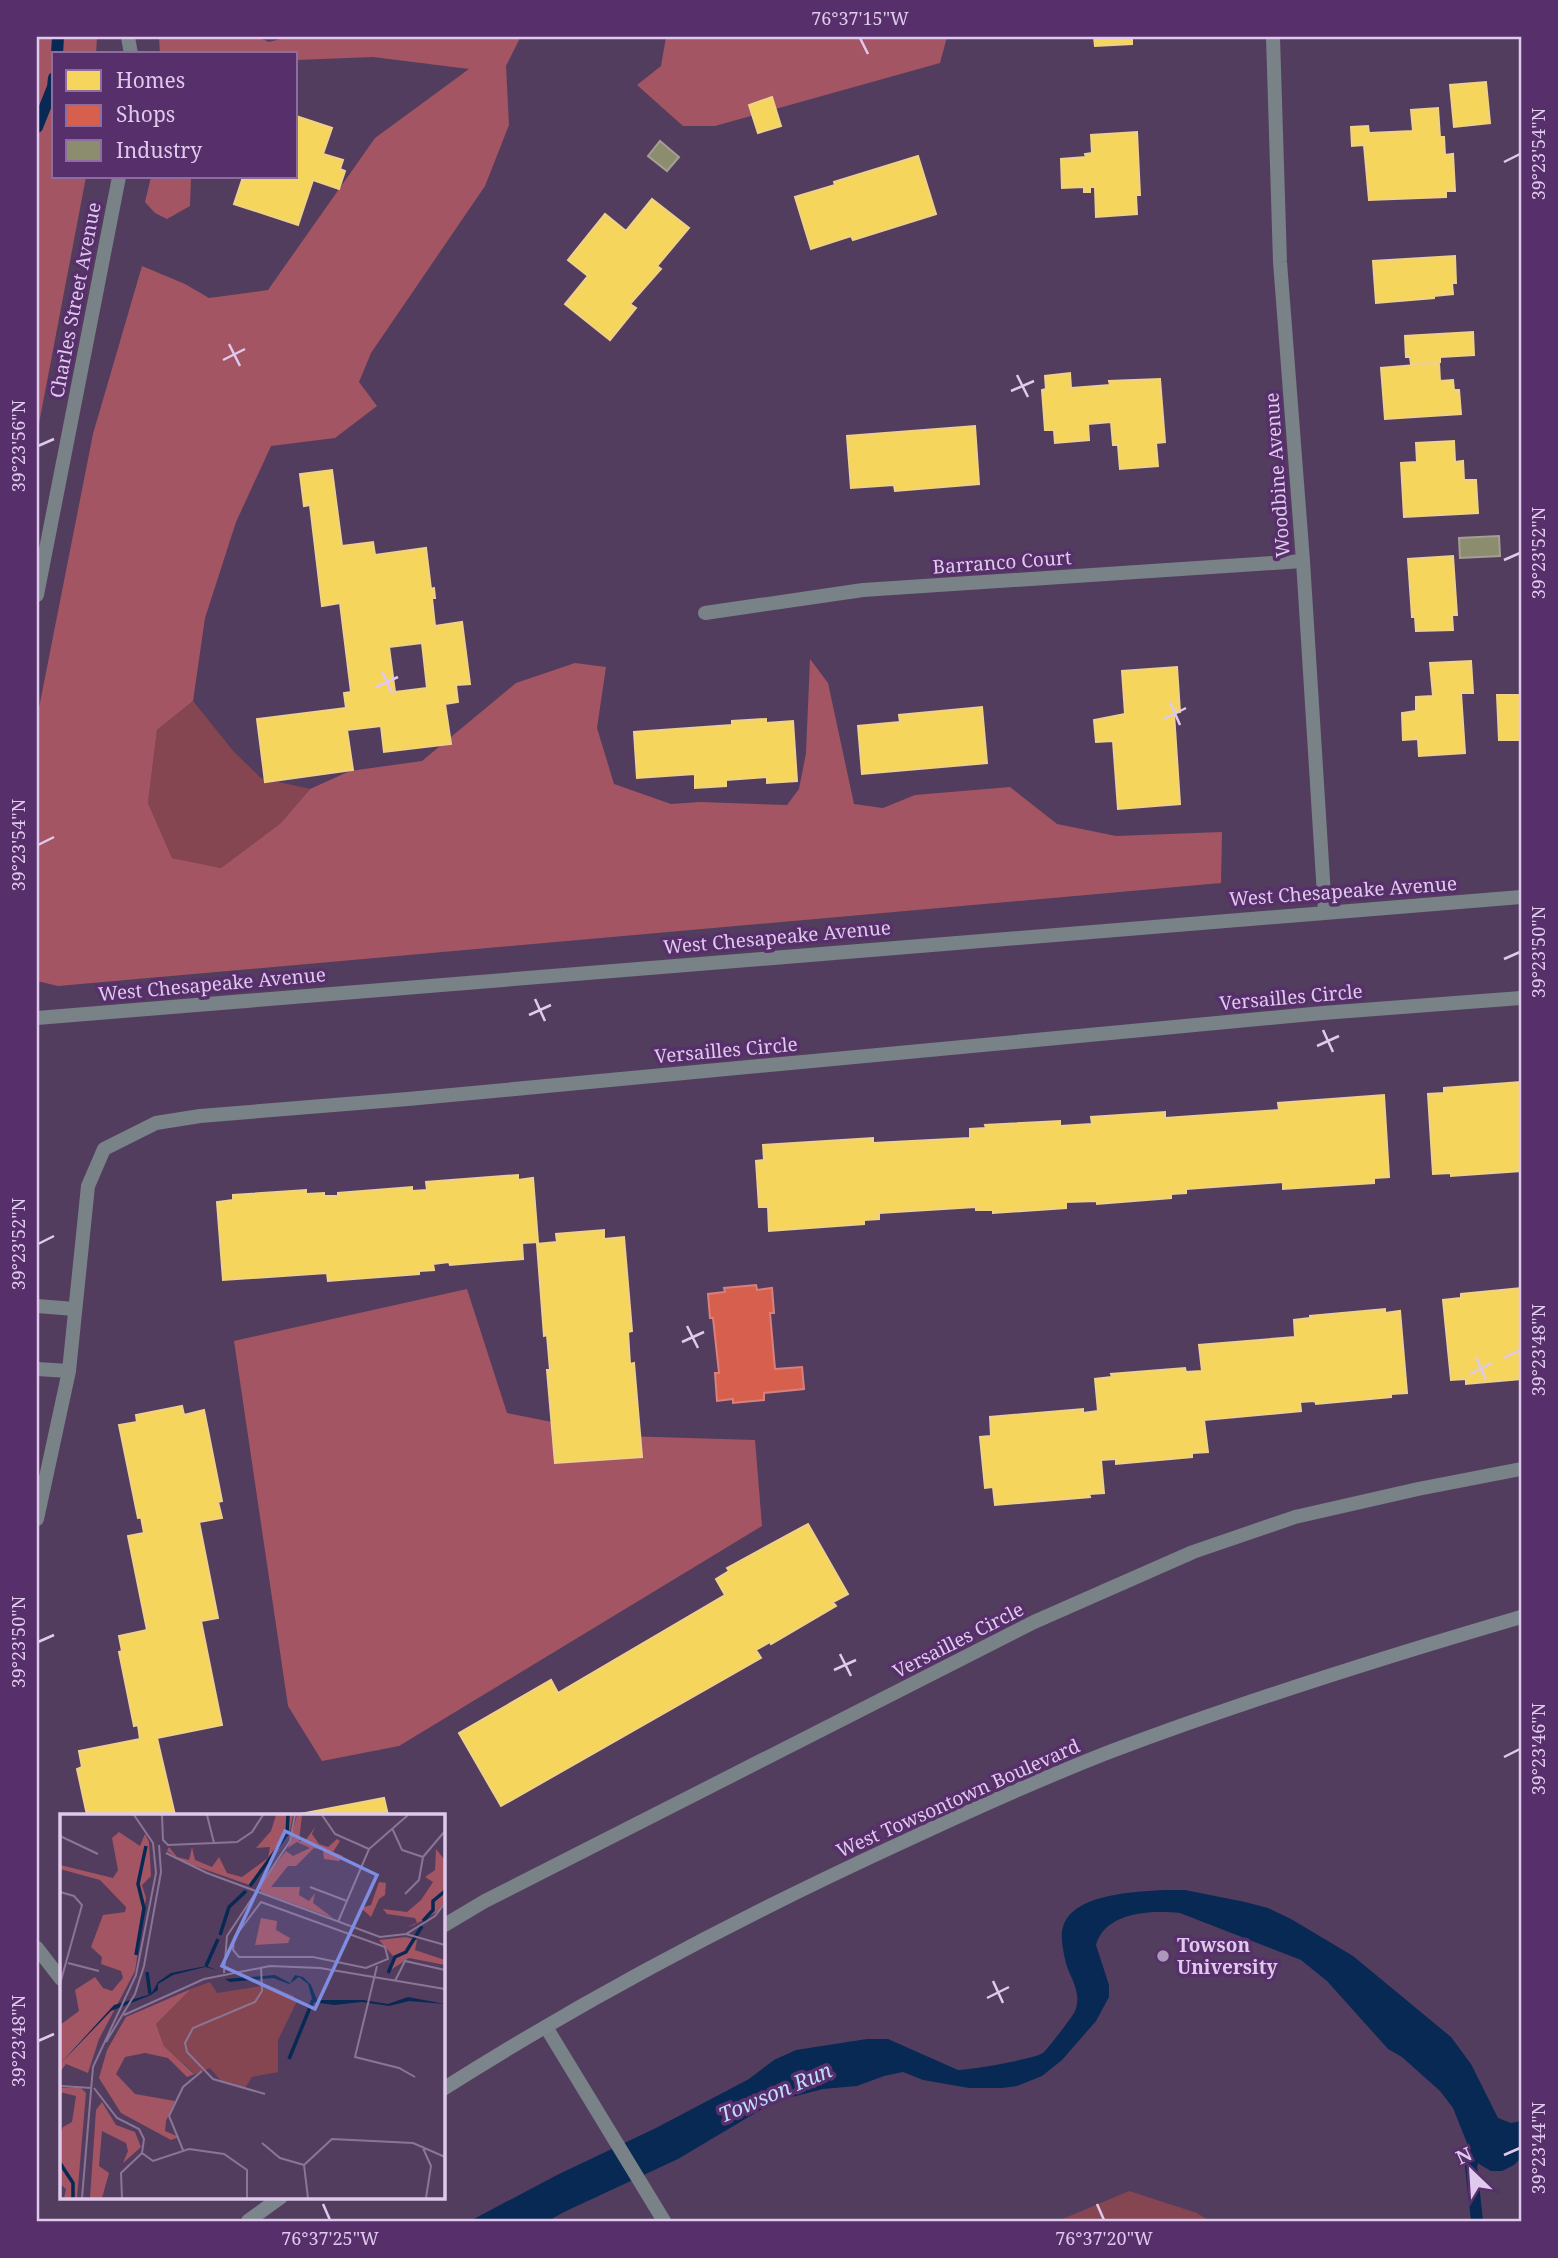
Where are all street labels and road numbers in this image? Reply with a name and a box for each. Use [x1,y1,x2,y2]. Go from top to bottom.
street label: Charles Street Avenue [43,200,107,400]
street label: Woodbine Avenue [1258,392,1296,558]
street label: Barranco Court [932,544,1073,580]
street label: West Chesapeake Avenue [1228,870,1458,912]
street label: West Chesapeake Avenue [662,914,892,960]
street label: West Chesapeake Avenue [97,961,327,1007]
street label: Versailles Circle [1218,978,1364,1016]
street label: Versailles Circle [653,1031,799,1069]
street label: Versailles Circle [888,1596,1028,1684]
street label: West Towsontown Boulevard [832,1732,1084,1864]

